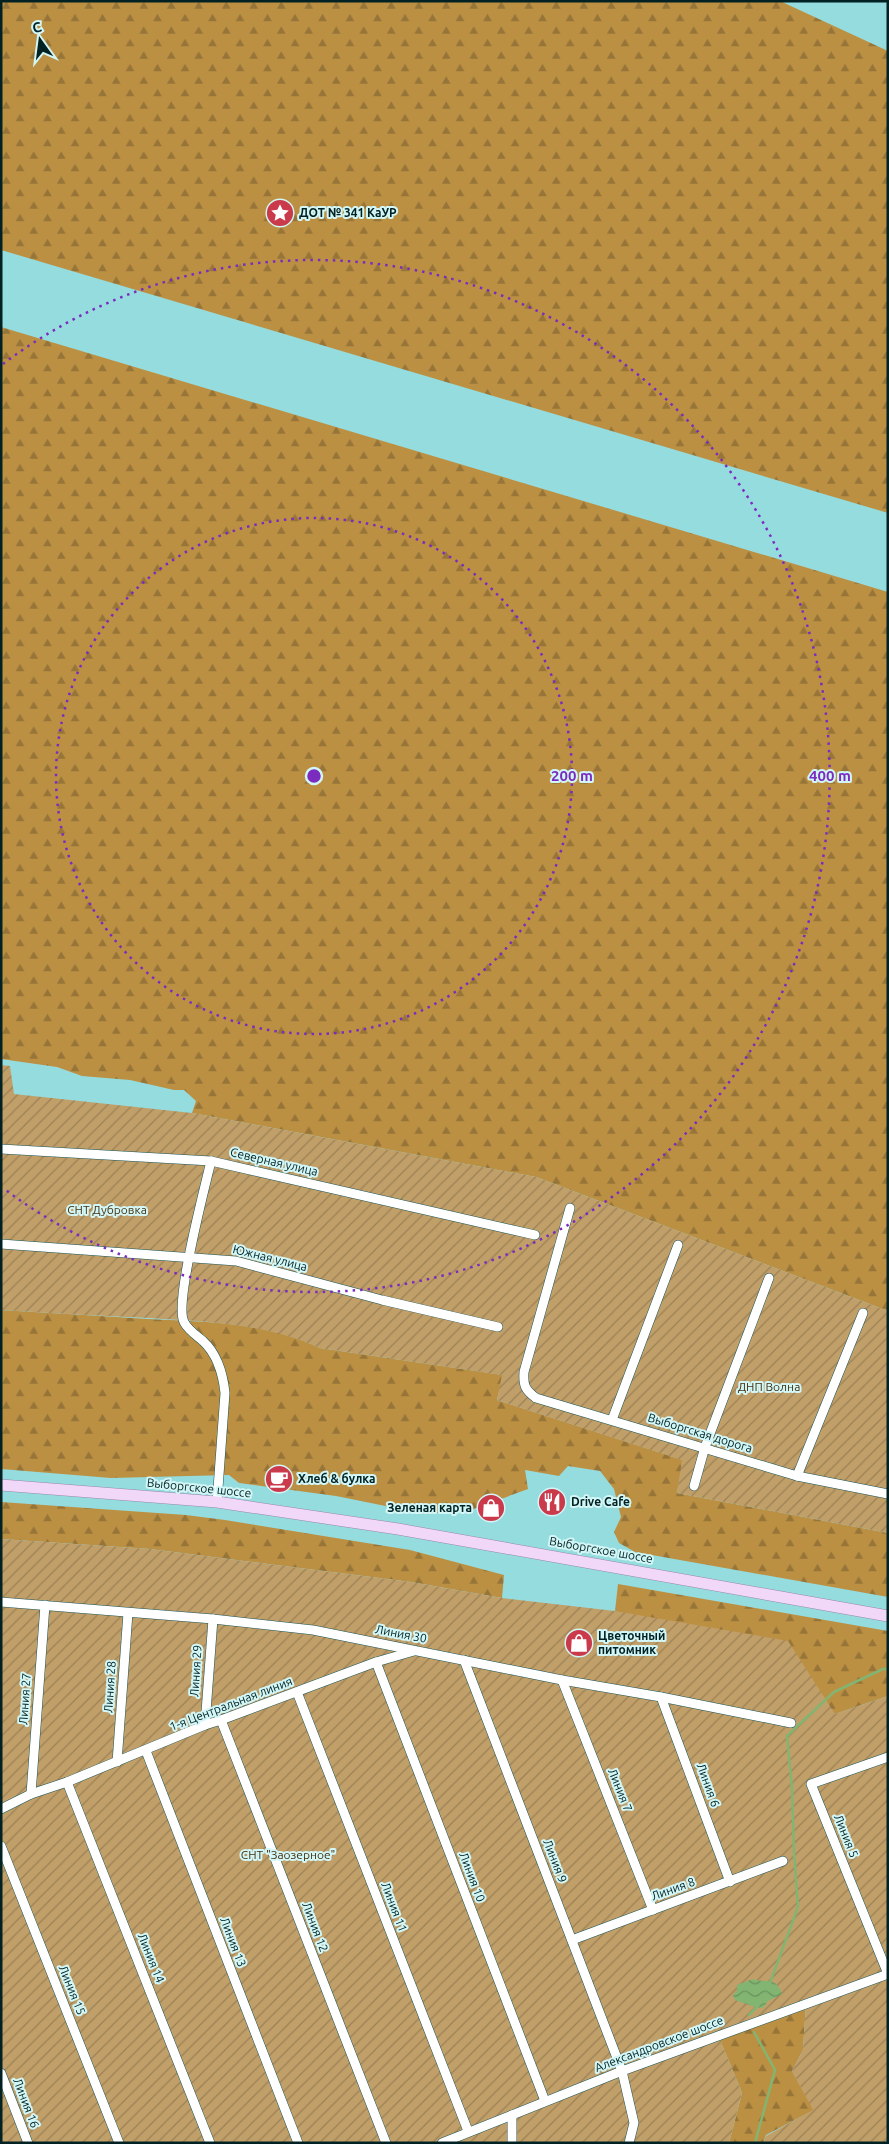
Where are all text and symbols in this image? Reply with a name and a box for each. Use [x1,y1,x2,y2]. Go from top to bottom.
north arrow [15,15,65,65]
text: С [31,19,43,36]
place icon: ДОТ № 341 КаУР [265,198,295,228]
place label: ДОТ № 341 КаУР [299,206,397,219]
centre of rings [305,767,323,785]
text: 200 m [551,767,593,784]
text: 400 m [809,767,851,784]
street label: Северная улица [229,1145,319,1178]
park label: СНТ Дубровка [67,1203,147,1216]
street label: Южная улица [232,1242,309,1273]
park label: ДНП Волна [738,1380,800,1393]
street label: Выборгская дорога [646,1410,754,1455]
cafe icon: Хлеб & булка [264,1464,294,1494]
place label: Хлеб & булка [298,1472,376,1485]
street label: Выборгское шоссе [146,1476,252,1499]
restaurant icon: Drive Cafe [537,1487,567,1517]
shop icon: Зеленая карта [476,1493,506,1523]
place label: Drive Cafe [571,1495,630,1508]
place label: Зеленая карта [387,1501,472,1514]
street label: Выборгское шоссе [548,1534,654,1565]
street label: Линия 30 [374,1622,428,1645]
shop icon: Цветочный питомник [564,1628,594,1658]
place label: Цветочный питомник [598,1629,665,1656]
street label: Линия 29 [187,1644,204,1697]
street label: Линия 28 [101,1660,118,1713]
street label: Линия 27 [16,1672,33,1725]
street label: 1-я Центральная линия [168,1674,294,1733]
street label: Линия 6 [695,1761,722,1809]
street label: Линия 7 [606,1766,635,1813]
street label: Линия 5 [832,1812,861,1859]
street label: Линия 9 [541,1837,570,1884]
park label: СНТ "Заозерное" [241,1848,335,1861]
street label: Линия 10 [457,1850,488,1904]
street label: Линия 8 [649,1875,697,1902]
street label: Линия 11 [379,1880,410,1934]
street label: Линия 12 [300,1900,331,1954]
street label: Линия 13 [218,1915,249,1969]
street label: Линия 14 [136,1931,167,1985]
street label: Линия 15 [57,1963,88,2016]
street label: Александровское шоссе [593,2013,725,2074]
street label: Линия 16 [11,2076,42,2130]

